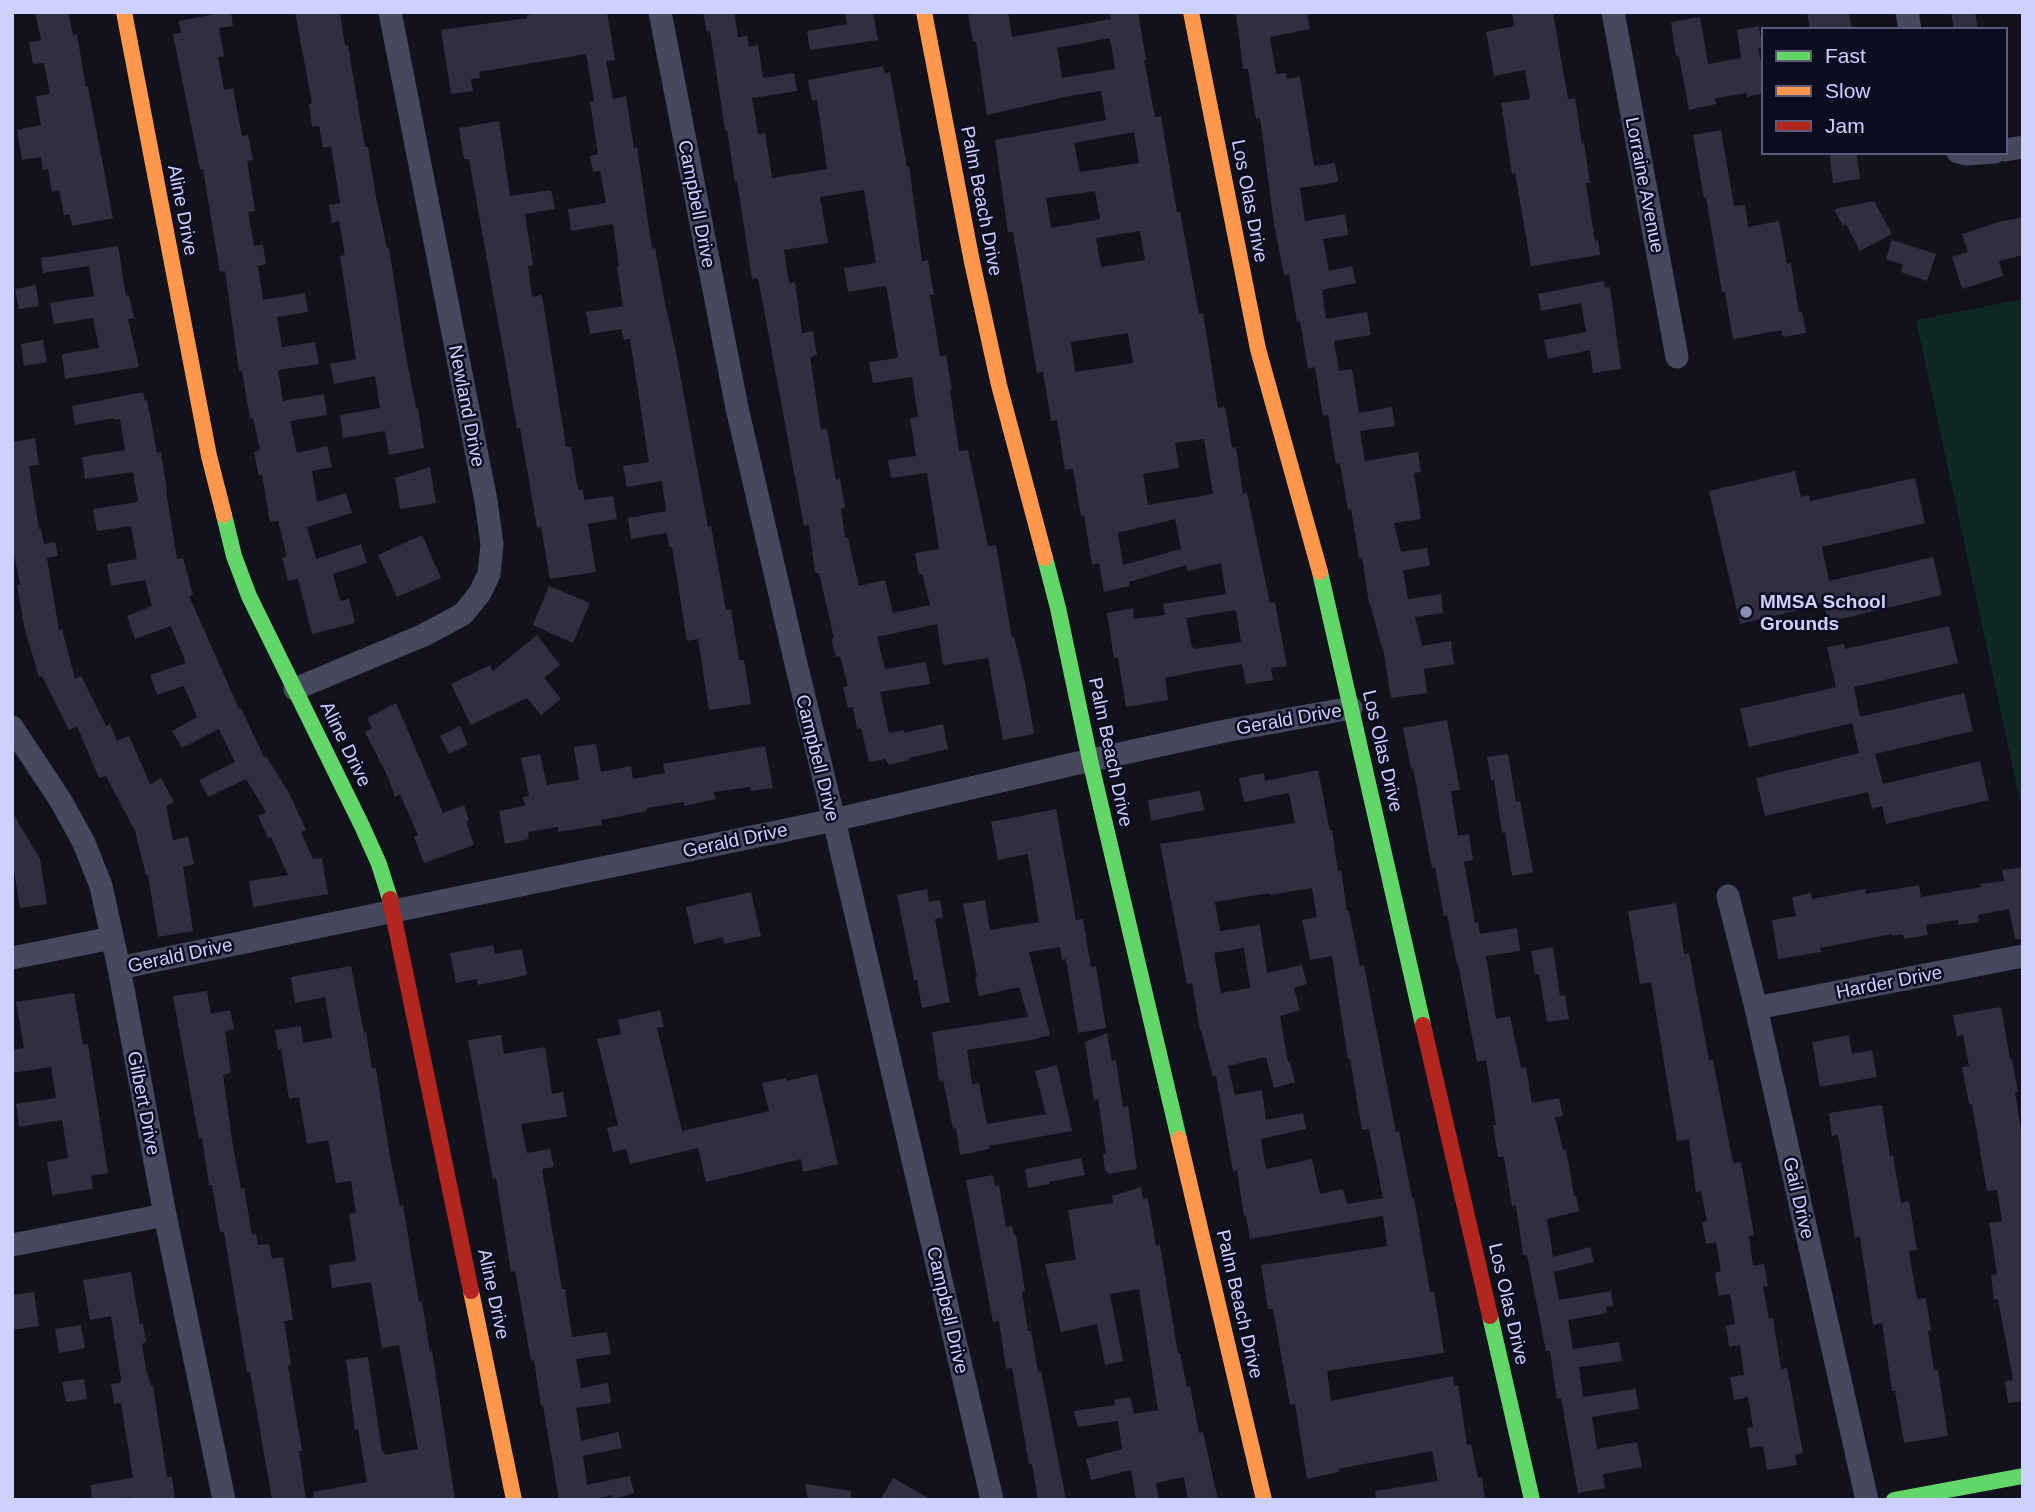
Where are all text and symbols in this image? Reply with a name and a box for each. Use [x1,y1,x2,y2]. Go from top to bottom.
legend [1762,28,2007,154]
text: Fast [1825,44,1866,67]
text: Slow [1825,79,1871,102]
text: Jam [1825,114,1865,137]
street label: Lorraine Avenue [1622,115,1668,255]
street label: Palm Beach Drive [957,124,1007,278]
street label: Campbell Drive [674,138,720,270]
street label: Los Olas Drive [1228,138,1272,264]
street label: Aline Drive [164,163,202,257]
street label: Newland Drive [445,343,489,469]
place label: MMSA School Grounds [1760,591,1886,634]
marker: MMSA School Grounds [1738,604,1754,620]
street label: Palm Beach Drive [1085,675,1137,829]
street label: Los Olas Drive [1359,688,1407,814]
street label: Campbell Drive [792,692,844,824]
street label: Aline Drive [316,698,376,790]
street label: Gerald Drive [1235,699,1343,739]
street label: Gerald Drive [681,819,789,861]
street label: Gerald Drive [126,934,234,976]
street label: Harder Drive [1834,961,1944,1003]
street label: Gilbert Drive [124,1049,164,1157]
street label: Gail Drive [1779,1155,1819,1241]
street label: Palm Beach Drive [1213,1228,1267,1380]
street label: Los Olas Drive [1485,1241,1533,1367]
street label: Campbell Drive [923,1244,973,1376]
street label: Aline Drive [474,1247,514,1341]

